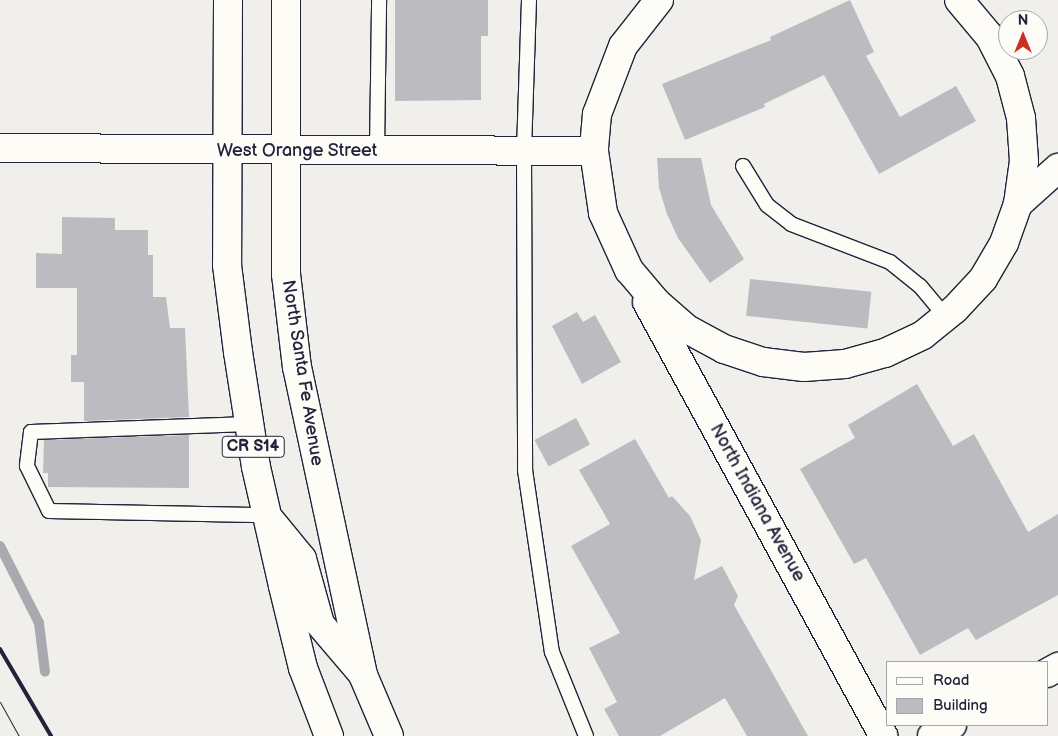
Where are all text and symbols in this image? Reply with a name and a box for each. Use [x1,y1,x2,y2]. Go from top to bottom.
north arrow [998,10,1048,60]
text: N [1018,12,1028,29]
street label: West Orange Street [217,140,377,162]
street label: North Santa Fe Avenue [277,278,327,468]
street label: North Indiana Avenue [705,420,809,586]
road number: CR S14 [220,434,286,461]
legend [886,661,1048,726]
text: Road [933,671,969,690]
text: Building [933,696,988,715]

